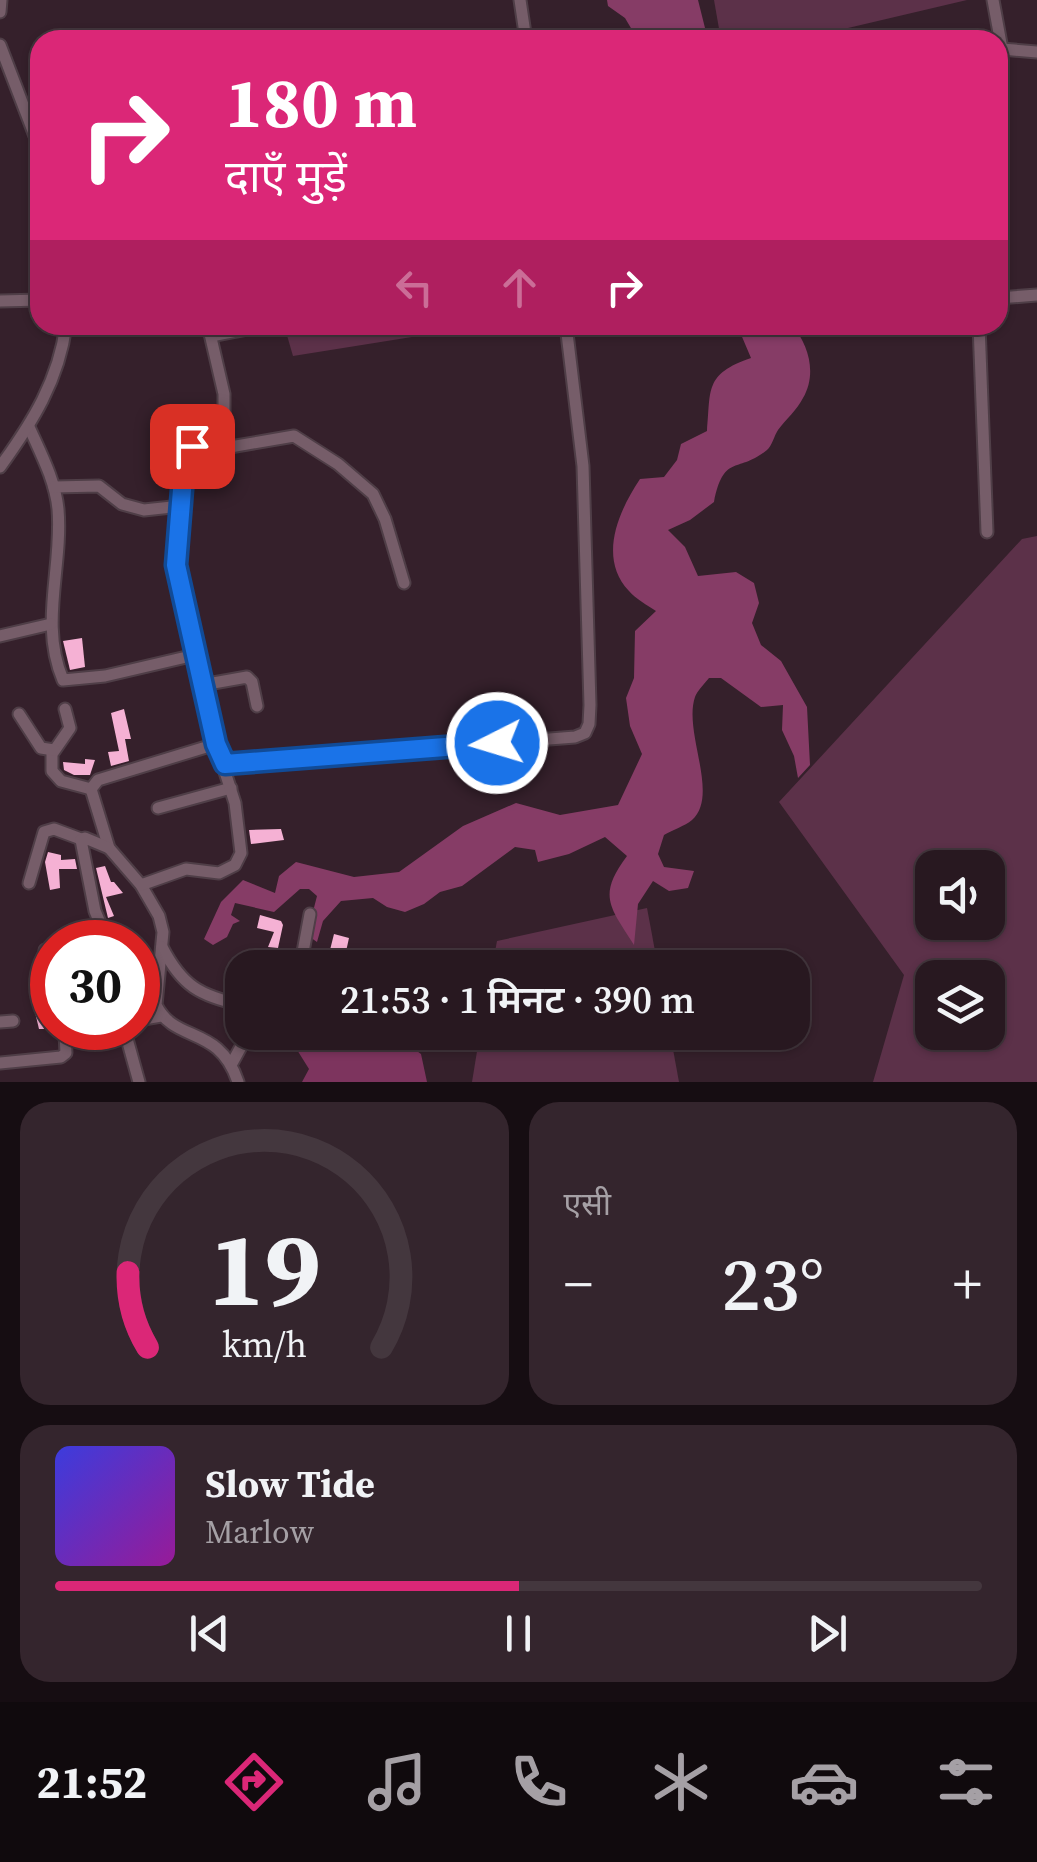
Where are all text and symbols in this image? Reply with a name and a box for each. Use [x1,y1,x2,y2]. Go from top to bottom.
text: 180 m [225,54,417,150]
icon: right [60,70,190,200]
text: दाएँ मुड़ें [225,145,347,207]
icon: left [387,260,442,315]
icon: ahead [492,260,547,315]
icon: right [597,260,652,315]
pin [150,404,235,489]
icon: arrive [165,419,220,474]
position arrow [445,691,549,795]
map controls [915,850,1005,1050]
button: sound [915,850,1005,940]
speed limit sign: 30 [30,920,160,1050]
button: layers [915,960,1005,1050]
text: 21:53 · 1 मिनट · 390 m [340,974,695,1026]
text: एसी [564,1182,611,1226]
text: 19 [208,1197,321,1340]
text: 23° [721,1232,824,1335]
text: − [564,1246,593,1321]
text: + [953,1246,982,1321]
text: km/h [222,1320,307,1369]
text: Slow Tide [205,1458,375,1510]
text: Marlow [205,1510,314,1554]
icon: previous [182,1606,237,1661]
icon: pause [491,1606,546,1661]
icon: next [800,1606,855,1661]
icon: directions [219,1747,289,1817]
icon: music [362,1747,432,1817]
icon: phone [504,1747,574,1817]
icon: climate [646,1747,716,1817]
icon: car [789,1747,859,1817]
icon: filters [931,1747,1001,1817]
text: 21:52 [36,1751,147,1813]

